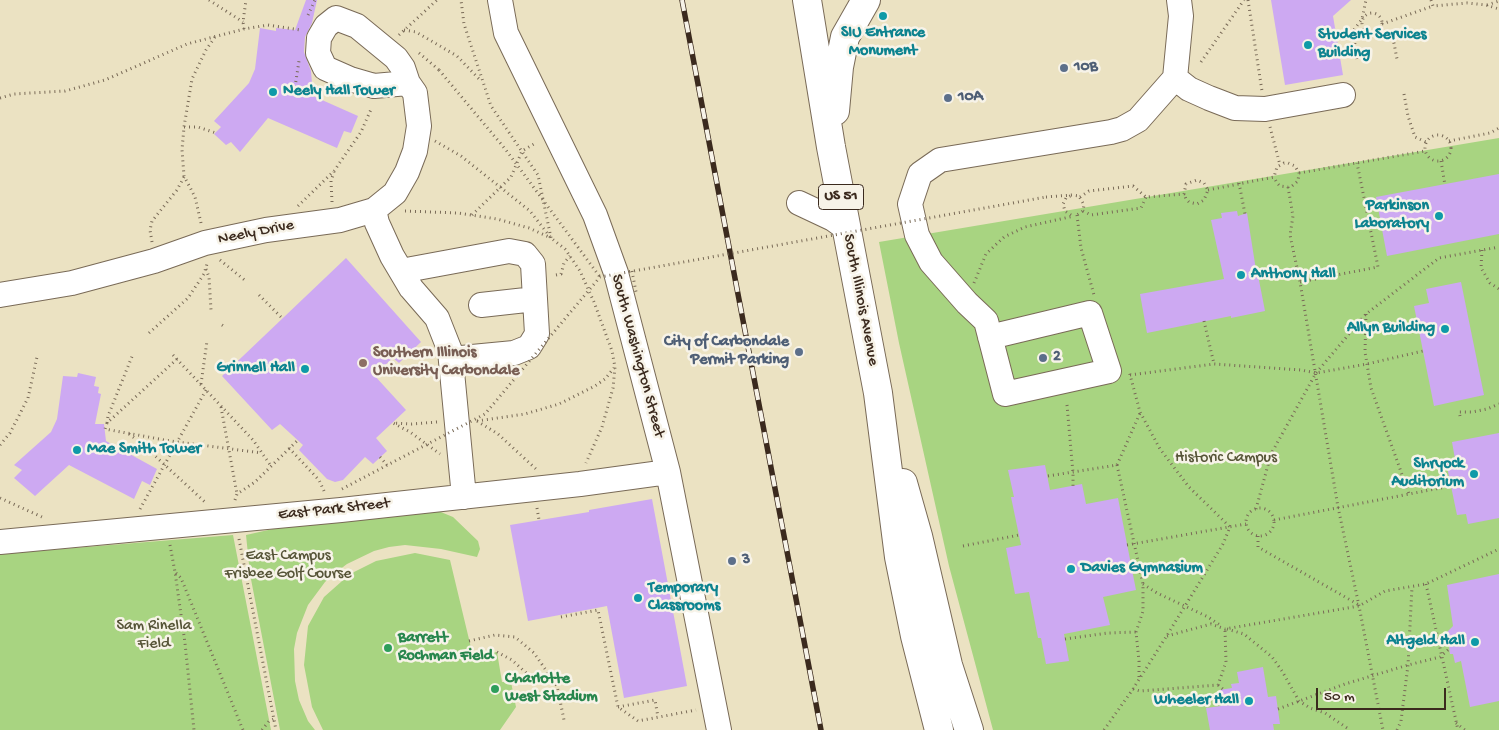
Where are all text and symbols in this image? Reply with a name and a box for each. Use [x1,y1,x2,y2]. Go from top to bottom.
marker: SIU Entrance Monument [877,10,889,22]
place label: SIU Entrance Monument [841,24,925,62]
place label: Student Services Building [1318,26,1426,64]
marker: Student Services Building [1302,39,1314,51]
place label: 10B [1074,58,1098,78]
marker: 10B [1058,62,1070,74]
place label: Neely Hall Tower [283,82,395,102]
marker: Neely Hall Tower [267,86,279,98]
place label: 10A [958,88,983,108]
marker: 10A [942,92,954,104]
road number: US 51 [818,184,864,210]
place label: Parkinson Laboratory [1355,197,1429,235]
marker: Parkinson Laboratory [1433,210,1445,222]
street label: Neely Drive [216,216,296,250]
street label: South Illinois Avenue [838,233,882,367]
place label: Anthony Hall [1251,265,1336,285]
marker: Anthony Hall [1235,269,1247,281]
street label: South Washington Street [606,272,668,440]
place label: Allyn Building [1347,319,1435,339]
marker: Allyn Building [1439,323,1451,335]
place label: City of Carbondale Permit Parking [664,333,789,371]
place label: Southern Illinois University Carbondale [373,344,519,382]
marker: City of Carbondale Permit Parking [793,346,805,358]
place label: 2 [1053,348,1061,368]
marker: 2 [1037,352,1049,364]
marker: Southern Illinois University Carbondale [357,357,369,369]
place label: Grinnell Hall [216,359,295,379]
marker: Grinnell Hall [299,363,311,375]
place label: Mae Smith Tower [87,440,201,460]
marker: Mae Smith Tower [71,444,83,456]
park label: Historic Campus [1175,449,1277,469]
place label: Shryock Auditorium [1391,455,1464,493]
marker: Shryock Auditorium [1468,468,1480,480]
street label: East Park Street [277,495,391,525]
park label: East Campus Frisbee Golf Course [225,547,351,585]
place label: 3 [742,551,750,571]
marker: 3 [726,555,738,567]
place label: Davies Gymnasium [1081,559,1203,579]
marker: Davies Gymnasium [1065,563,1077,575]
place label: Temporary Classrooms [648,579,720,617]
marker: Temporary Classrooms [632,592,644,604]
park label: Sam Rinella Field [116,617,192,655]
place label: Barrett Rochman Field [398,629,493,667]
place label: Altgeld Hall [1386,632,1465,652]
marker: Altgeld Hall [1469,636,1481,648]
marker: Barrett Rochman Field [382,642,394,654]
place label: Charlotte West Stadium [505,670,598,708]
scale bar [1319,678,1449,710]
marker: Charlotte West Stadium [489,683,501,695]
text: 50 m [1324,688,1355,706]
place label: Wheeler Hall [1154,691,1239,711]
marker: Wheeler Hall [1243,695,1255,707]

